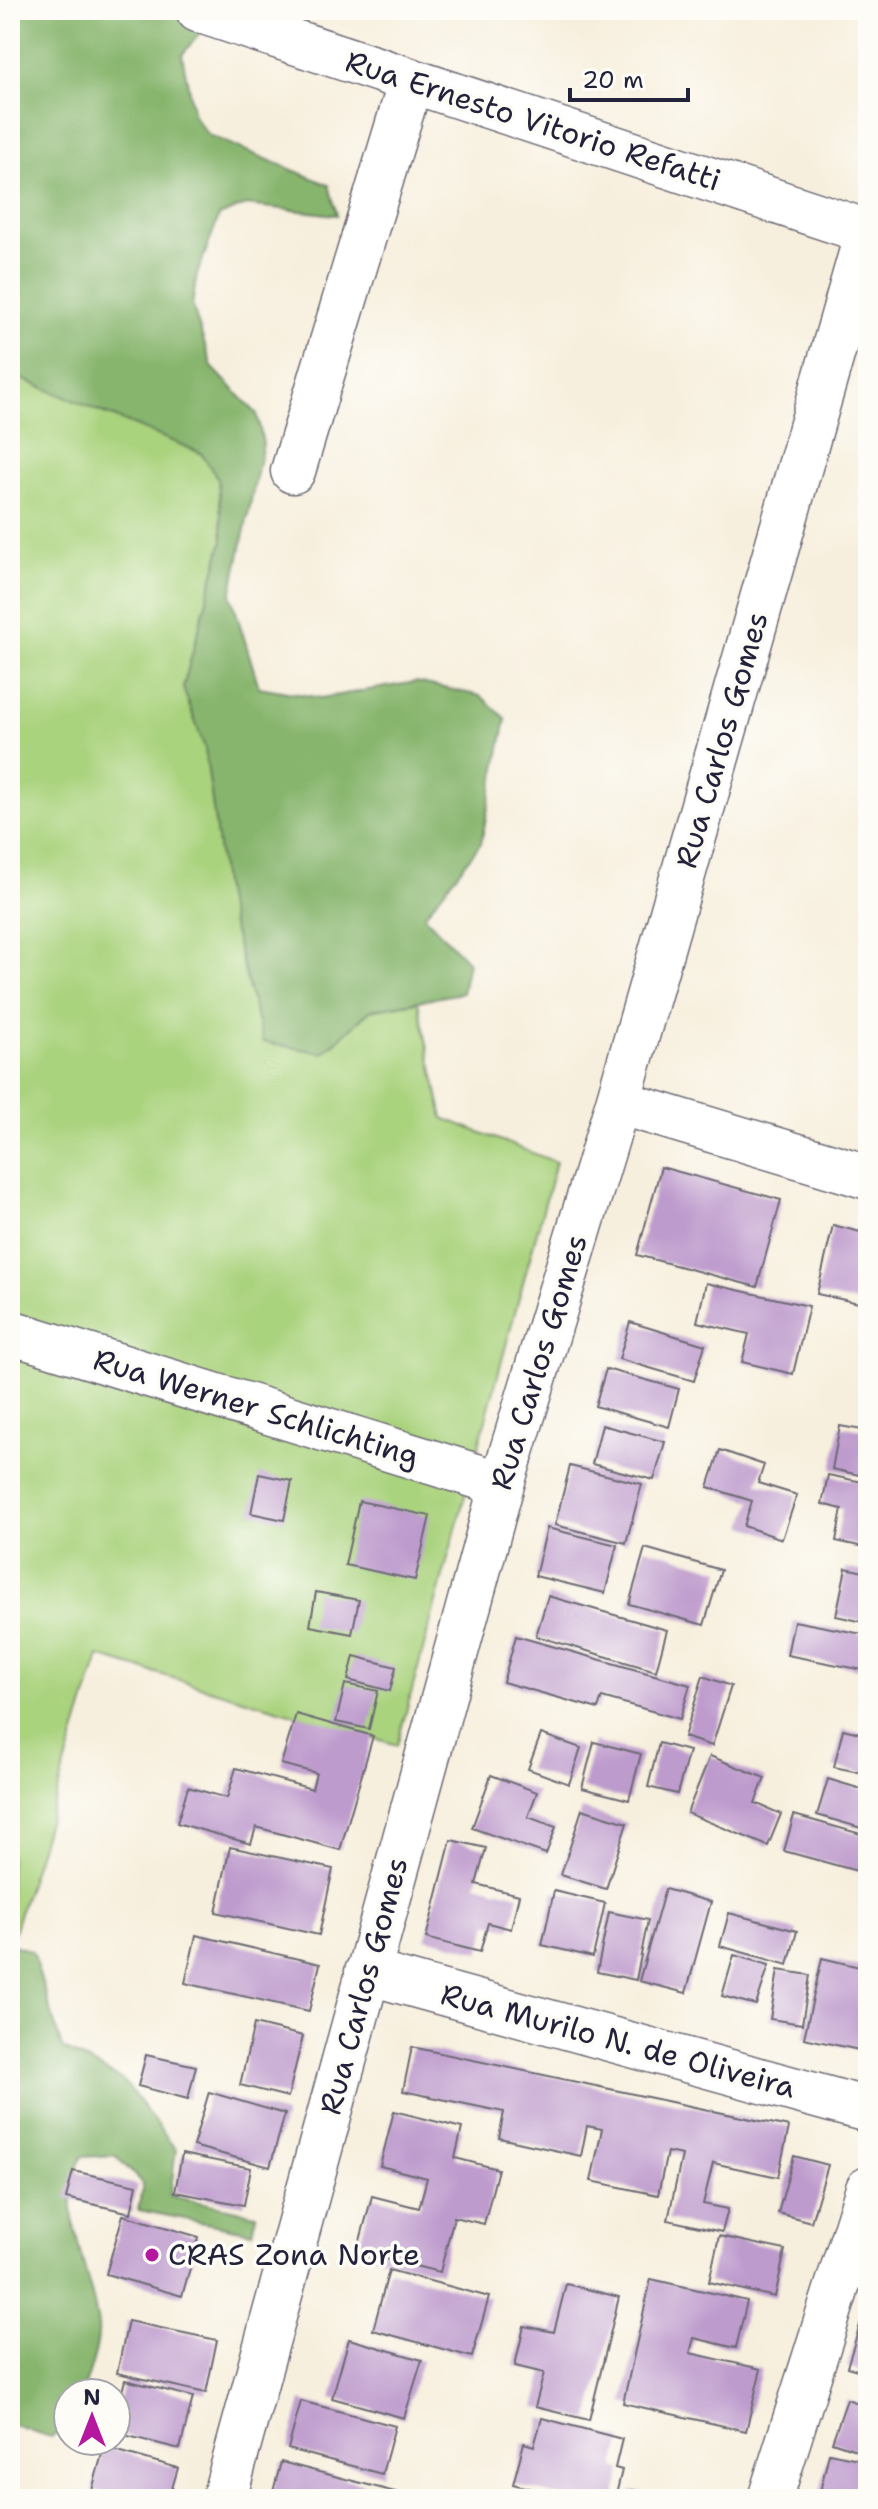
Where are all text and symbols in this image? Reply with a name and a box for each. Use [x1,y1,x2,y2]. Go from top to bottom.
street label: Rua Ernesto Vitorio Refatti [340,40,726,201]
scale bar [570,52,688,102]
text: 20 m [582,64,644,96]
street label: Rua Carlos Gomes [665,607,778,873]
street label: Rua Carlos Gomes [480,1229,597,1495]
street label: Rua Werner Schlichting [88,1338,424,1477]
street label: Rua Carlos Gomes [309,1853,418,2119]
street label: Rua Murilo N. de Oliveira [436,1973,800,2108]
place label: CRAS Zona Norte [168,2234,420,2275]
marker: CRAS Zona Norte [143,2246,161,2264]
north arrow [52,2377,132,2457]
text: N [83,2383,101,2412]

